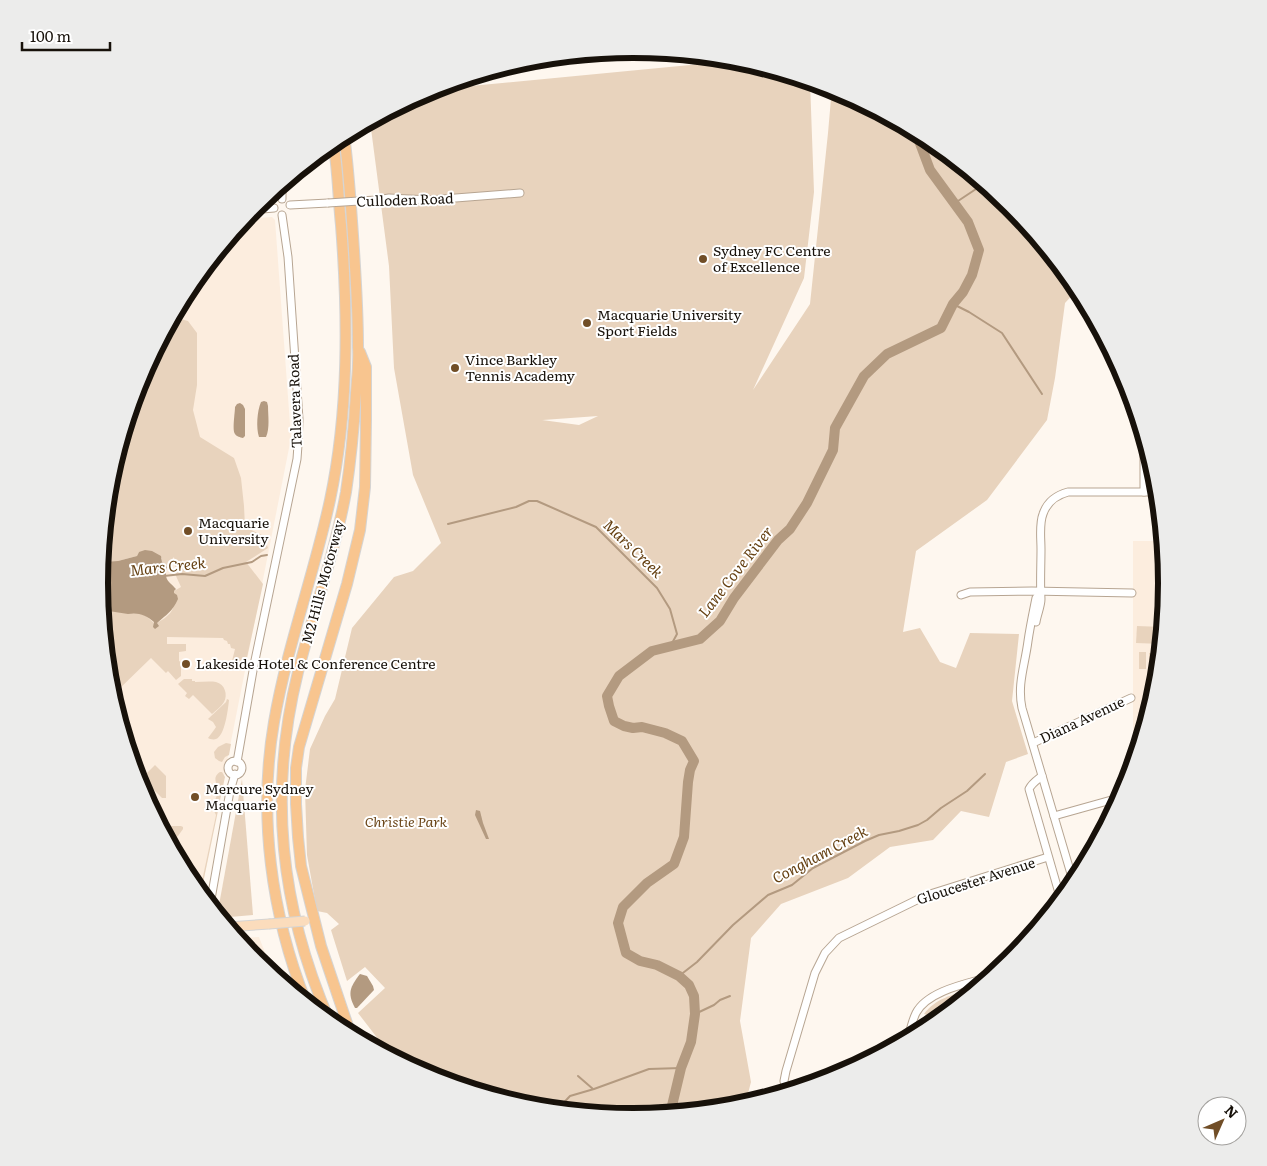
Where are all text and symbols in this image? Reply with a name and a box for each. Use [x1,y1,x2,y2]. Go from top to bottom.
scale bar [22,20,110,52]
text: 100 m [30,24,71,47]
street label: Culloden Road [356,187,454,211]
place label: Sydney FC Centre of Excellence [713,240,830,276]
marker: Sydney FC Centre of Excellence [697,253,709,265]
place label: Macquarie University Sport Fields [597,304,742,340]
marker: Macquarie University Sport Fields [581,317,593,329]
place label: Vince Barkley Tennis Academy [465,349,576,385]
street label: Talavera Road [282,353,306,449]
marker: Vince Barkley Tennis Academy [449,362,461,374]
place label: Macquarie University [198,512,269,548]
water label: Mars Creek [599,513,670,583]
street label: M2 Hills Motorway [296,517,348,646]
water label: Lane Cove River [692,521,778,622]
marker: Macquarie University [182,525,194,537]
water label: Mars Creek [129,550,208,581]
place label: Lakeside Hotel & Conference Centre [196,653,435,673]
marker: Lakeside Hotel & Conference Centre [180,658,192,670]
street label: Diana Avenue [1036,691,1127,748]
place label: Mercure Sydney Macquarie [205,778,314,814]
marker: Mercure Sydney Macquarie [189,791,201,803]
park label: Christie Park [365,811,447,831]
water label: Congham Creek [767,818,872,889]
street label: Gloucester Avenue [914,851,1038,909]
north arrow [1197,1096,1247,1146]
text: N [1221,1100,1243,1123]

